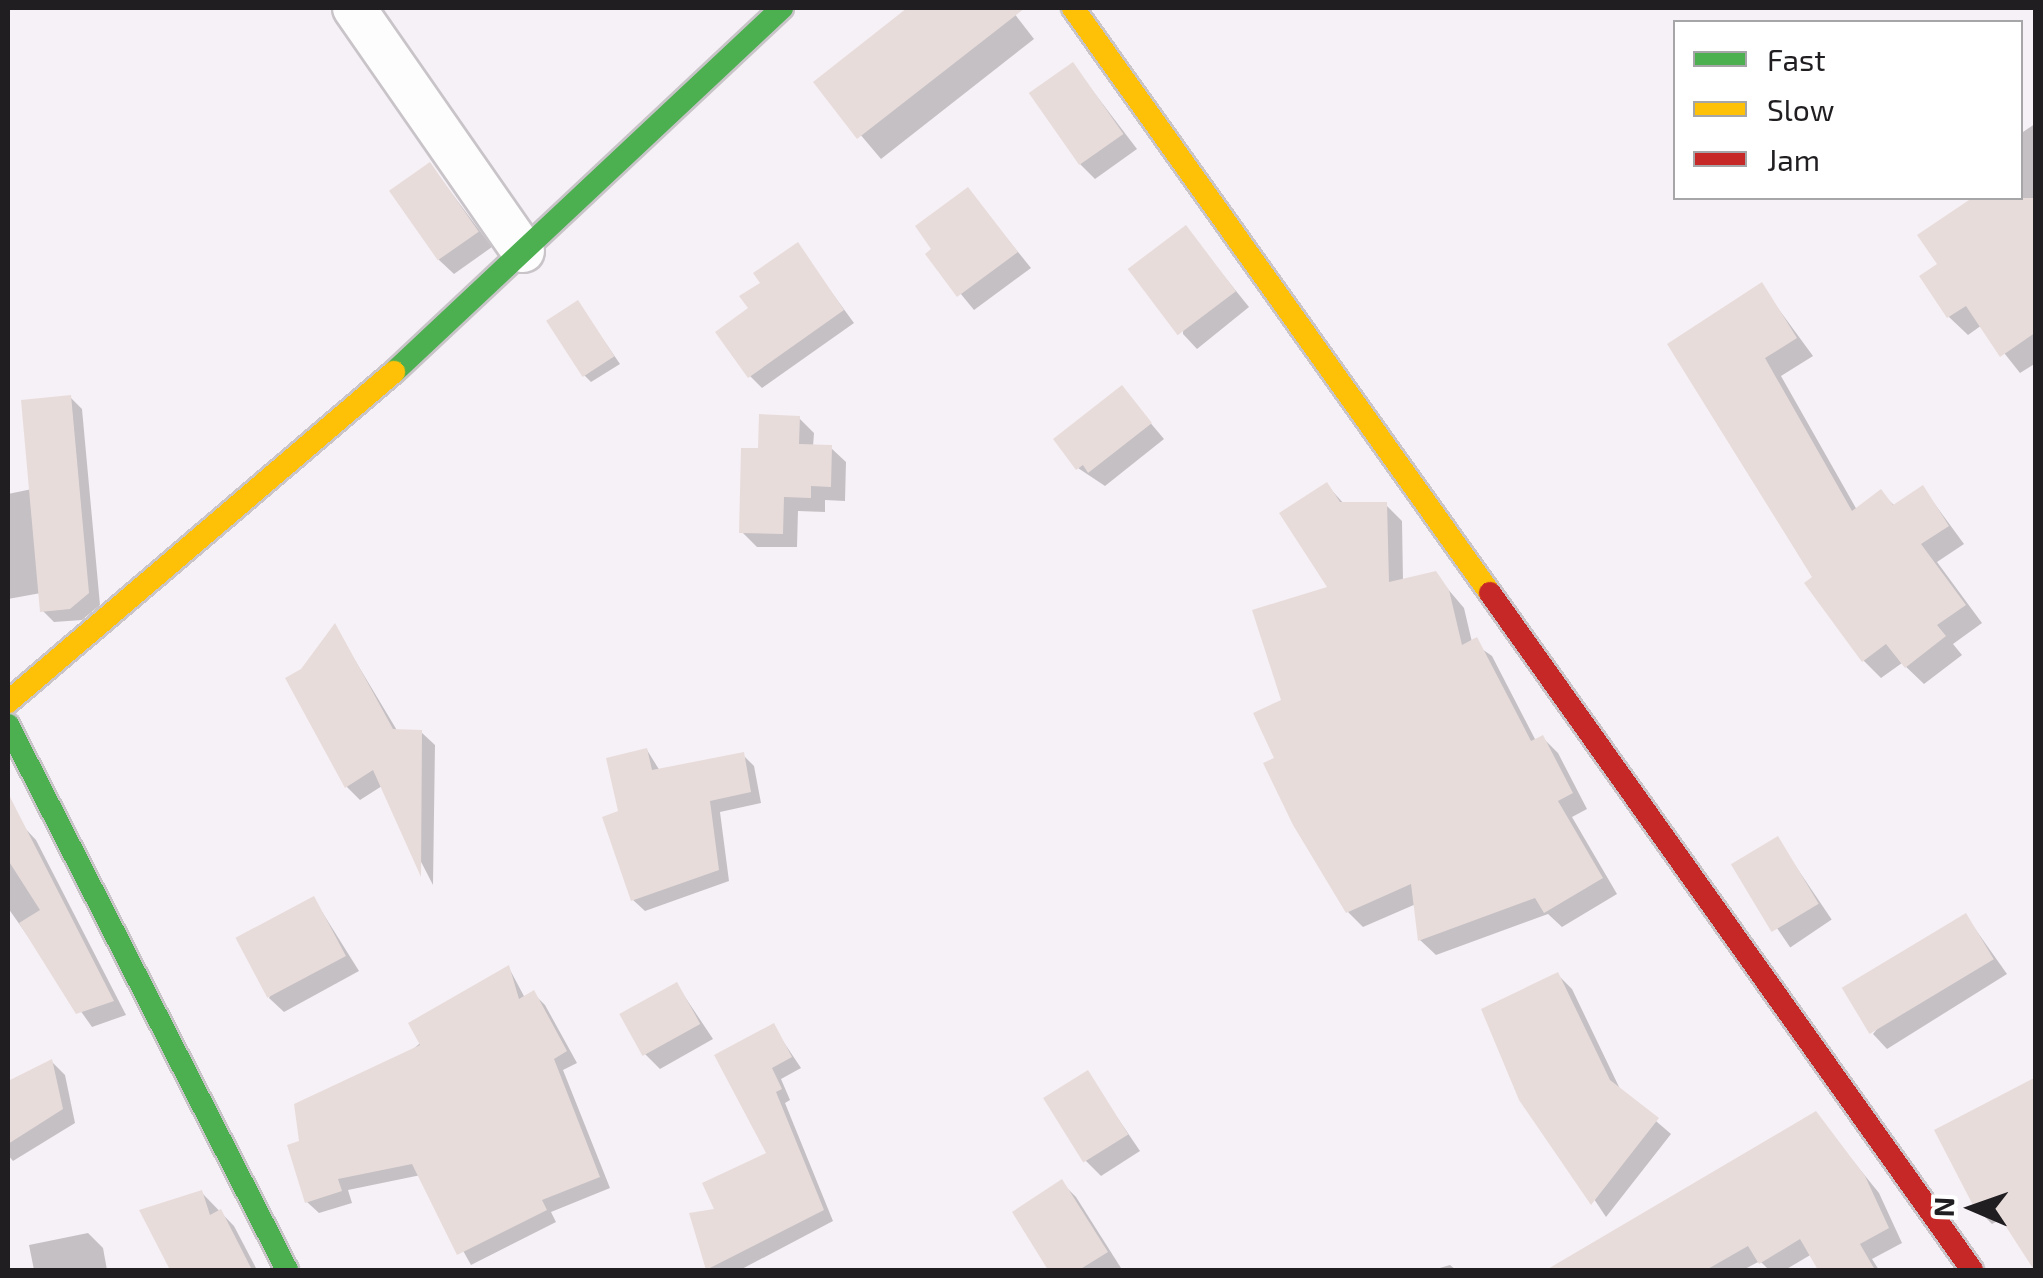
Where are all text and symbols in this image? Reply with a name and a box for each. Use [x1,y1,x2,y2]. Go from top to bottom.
legend [1673,20,2023,200]
text: Fast [1767,41,1826,77]
text: Slow [1767,91,1834,127]
text: Jam [1767,141,1820,177]
north arrow [1923,1158,2023,1258]
text: N [1926,1196,1960,1218]

